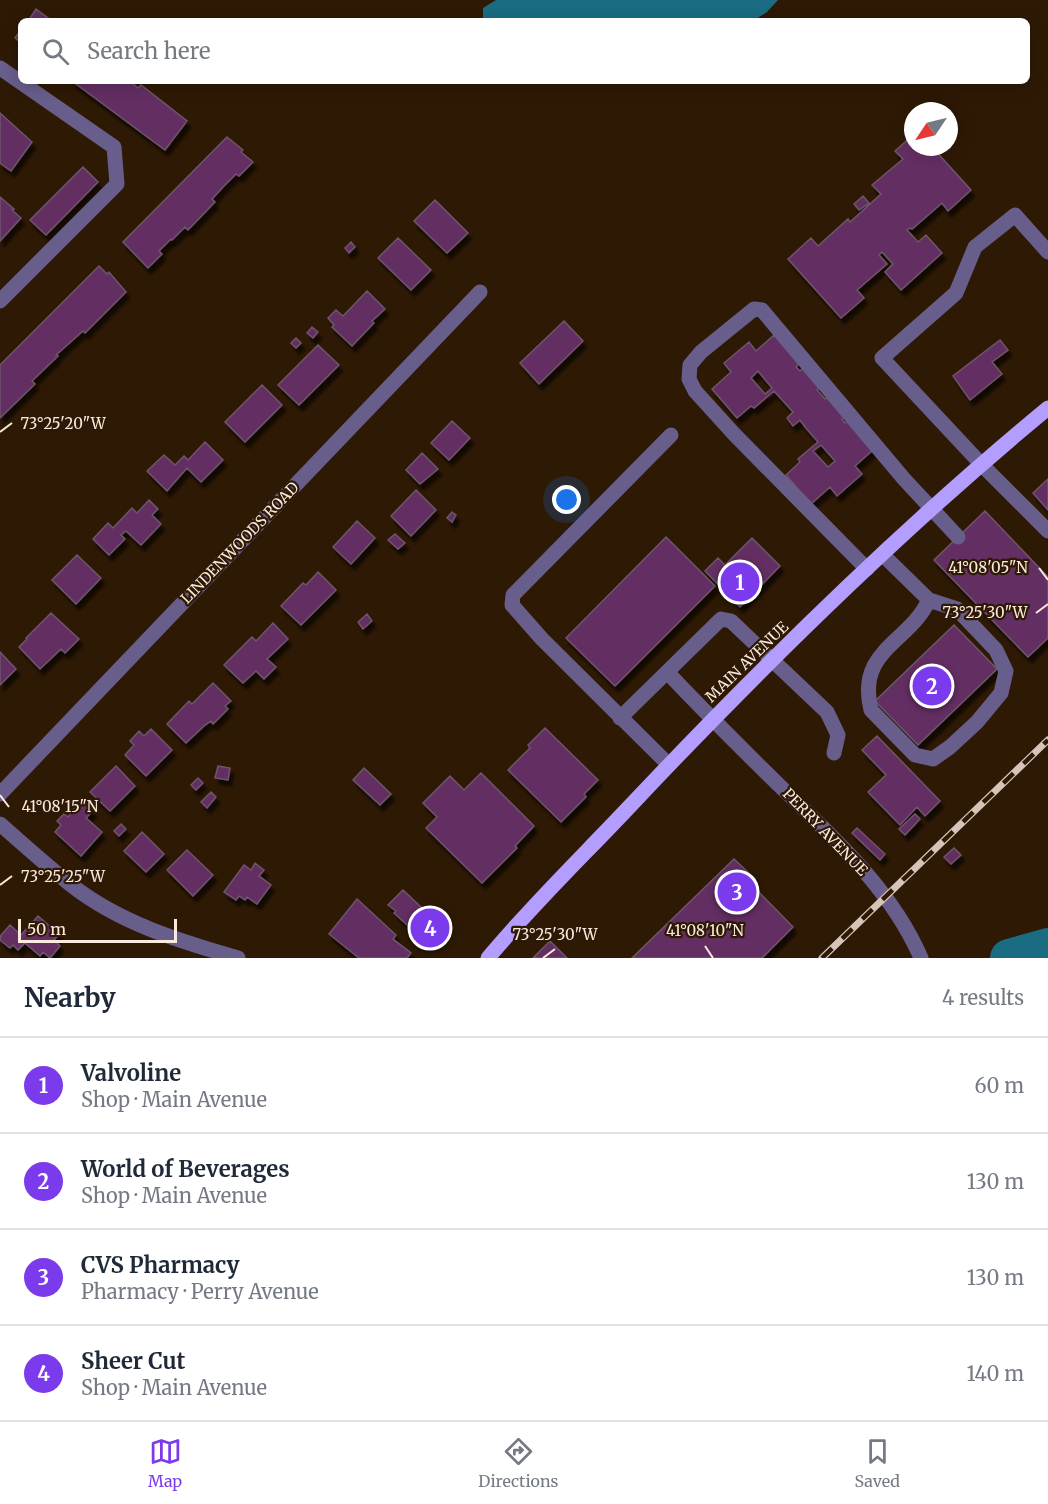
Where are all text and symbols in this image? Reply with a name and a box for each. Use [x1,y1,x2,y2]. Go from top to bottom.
search box [18,18,1030,84]
icon: search [39,35,72,68]
text: Search here [87,37,210,65]
north arrow [904,102,958,156]
text: 73°25'20"W [20,414,107,433]
street label: LINDENWOODS ROAD [177,478,303,608]
your location [552,485,581,514]
text: 41°08'05"N [948,558,1028,577]
pin: 1 [720,560,760,604]
text: 73°25'30"W [942,603,1029,622]
street label: MAIN AVENUE [701,617,792,706]
pin: 2 [912,664,952,708]
street label: PERRY AVENUE [779,784,872,880]
text: 41°08'15"N [22,797,99,816]
text: 73°25'25"W [21,867,106,886]
pin: 3 [718,870,756,914]
pin: 4 [410,906,450,950]
scale bar [18,916,177,944]
text: 50 m [27,919,66,939]
text: 41°08'10"N [666,921,744,940]
text: 73°25'30"W [512,925,599,944]
text: Nearby [24,981,116,1014]
text: 4 results [942,985,1024,1010]
text: Valvoline [81,1059,181,1087]
text: 1 [39,1073,48,1098]
text: 60 m [974,1073,1024,1098]
text: Shop · Main Avenue [81,1087,267,1112]
text: World of Beverages [81,1155,290,1183]
text: 2 [38,1169,49,1194]
text: 130 m [967,1169,1024,1194]
text: Shop · Main Avenue [81,1183,267,1208]
text: CVS Pharmacy [81,1251,240,1279]
text: 3 [38,1265,49,1290]
text: 130 m [967,1265,1024,1290]
text: Pharmacy · Perry Avenue [81,1279,319,1304]
text: Sheer Cut [81,1347,185,1375]
text: 4 [37,1361,50,1386]
text: 140 m [967,1361,1024,1386]
text: Shop · Main Avenue [81,1375,267,1400]
tab: Map [148,1435,182,1491]
tab: Directions [478,1435,558,1491]
tab: Saved [855,1435,900,1491]

